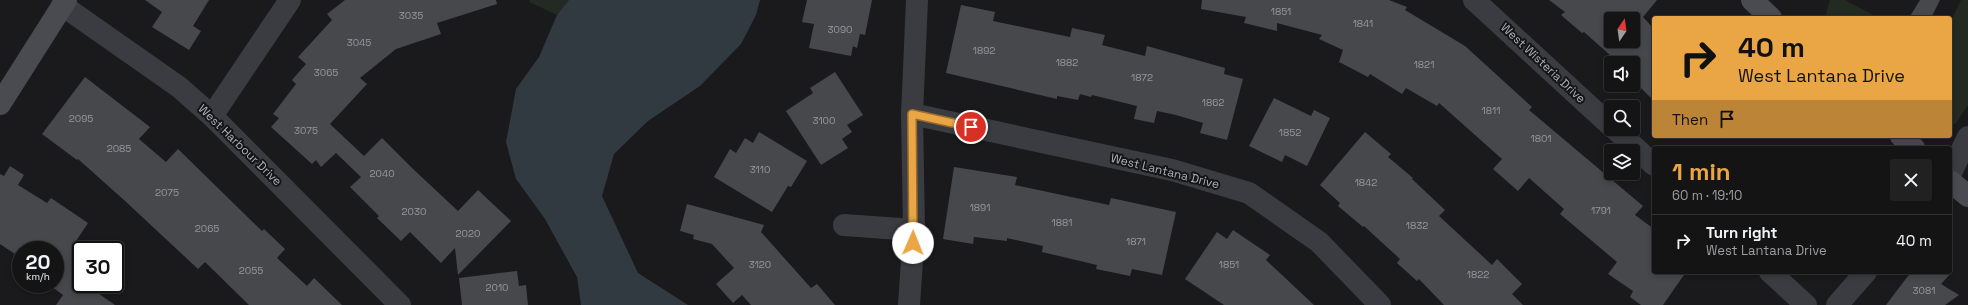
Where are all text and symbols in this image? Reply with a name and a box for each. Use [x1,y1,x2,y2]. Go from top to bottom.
house number: 1851 [1271,5,1291,18]
house number: 3035 [399,9,423,22]
north arrow [1604,12,1640,48]
map controls [1604,12,1640,180]
house number: 1841 [1353,17,1373,30]
street label: West Wisteria Drive [1497,20,1589,106]
house number: 3090 [828,23,852,36]
text: 40 m [1738,29,1805,65]
icon: right [1672,32,1724,84]
house number: 3045 [347,36,371,49]
house number: 1892 [973,44,995,57]
house number: 1882 [1056,56,1078,69]
button: sound [1604,56,1640,92]
house number: 1821 [1414,58,1434,71]
text: West Lantana Drive [1738,64,1905,87]
house number: 3065 [314,66,338,79]
house number: 1872 [1131,71,1153,84]
house number: 1862 [1202,96,1224,109]
button: search [1604,100,1640,136]
street label: West Harbour Drive [195,101,285,189]
house number: 1811 [1482,104,1500,117]
icon: arrive [1716,108,1738,130]
pin [954,110,988,144]
text: Then [1672,110,1708,129]
house number: 2095 [69,112,93,125]
house number: 3100 [813,114,835,127]
icon: arrive [960,116,982,138]
house number: 3075 [294,124,318,137]
house number: 1852 [1279,126,1301,139]
house number: 1801 [1531,132,1552,145]
house number: 2085 [107,142,131,155]
button: layers [1604,144,1640,180]
street label: West Lantana Drive [1109,150,1221,192]
text: 1 min [1672,156,1731,187]
button: close [1890,159,1932,201]
house number: 3110 [750,163,770,176]
house number: 2040 [369,167,395,180]
house number: 1842 [1355,176,1377,189]
house number: 2075 [155,186,179,199]
text: 60 m · 19:10 [1672,187,1742,204]
house number: 1891 [970,201,990,214]
house number: 1791 [1591,204,1611,217]
house number: 2030 [402,205,426,218]
house number: 1881 [1052,216,1072,229]
house number: 1832 [1406,219,1428,232]
house number: 2065 [195,222,219,235]
position arrow [892,222,934,264]
text: Turn right [1706,223,1777,242]
house number: 2020 [456,227,480,240]
icon: right [1672,230,1694,252]
text: 40 m [1896,231,1932,250]
house number: 1871 [1126,235,1146,248]
speed limit sign: 30 [72,241,124,293]
text: West Lantana Drive [1706,242,1827,259]
text: 20 [26,249,50,275]
house number: 3120 [749,258,771,271]
house number: 1851 [1219,258,1239,271]
house number: 2055 [239,264,263,277]
house number: 1822 [1467,268,1489,281]
text: km/h [26,270,50,283]
house number: 2010 [485,281,509,294]
house number: 3081 [1913,284,1935,297]

